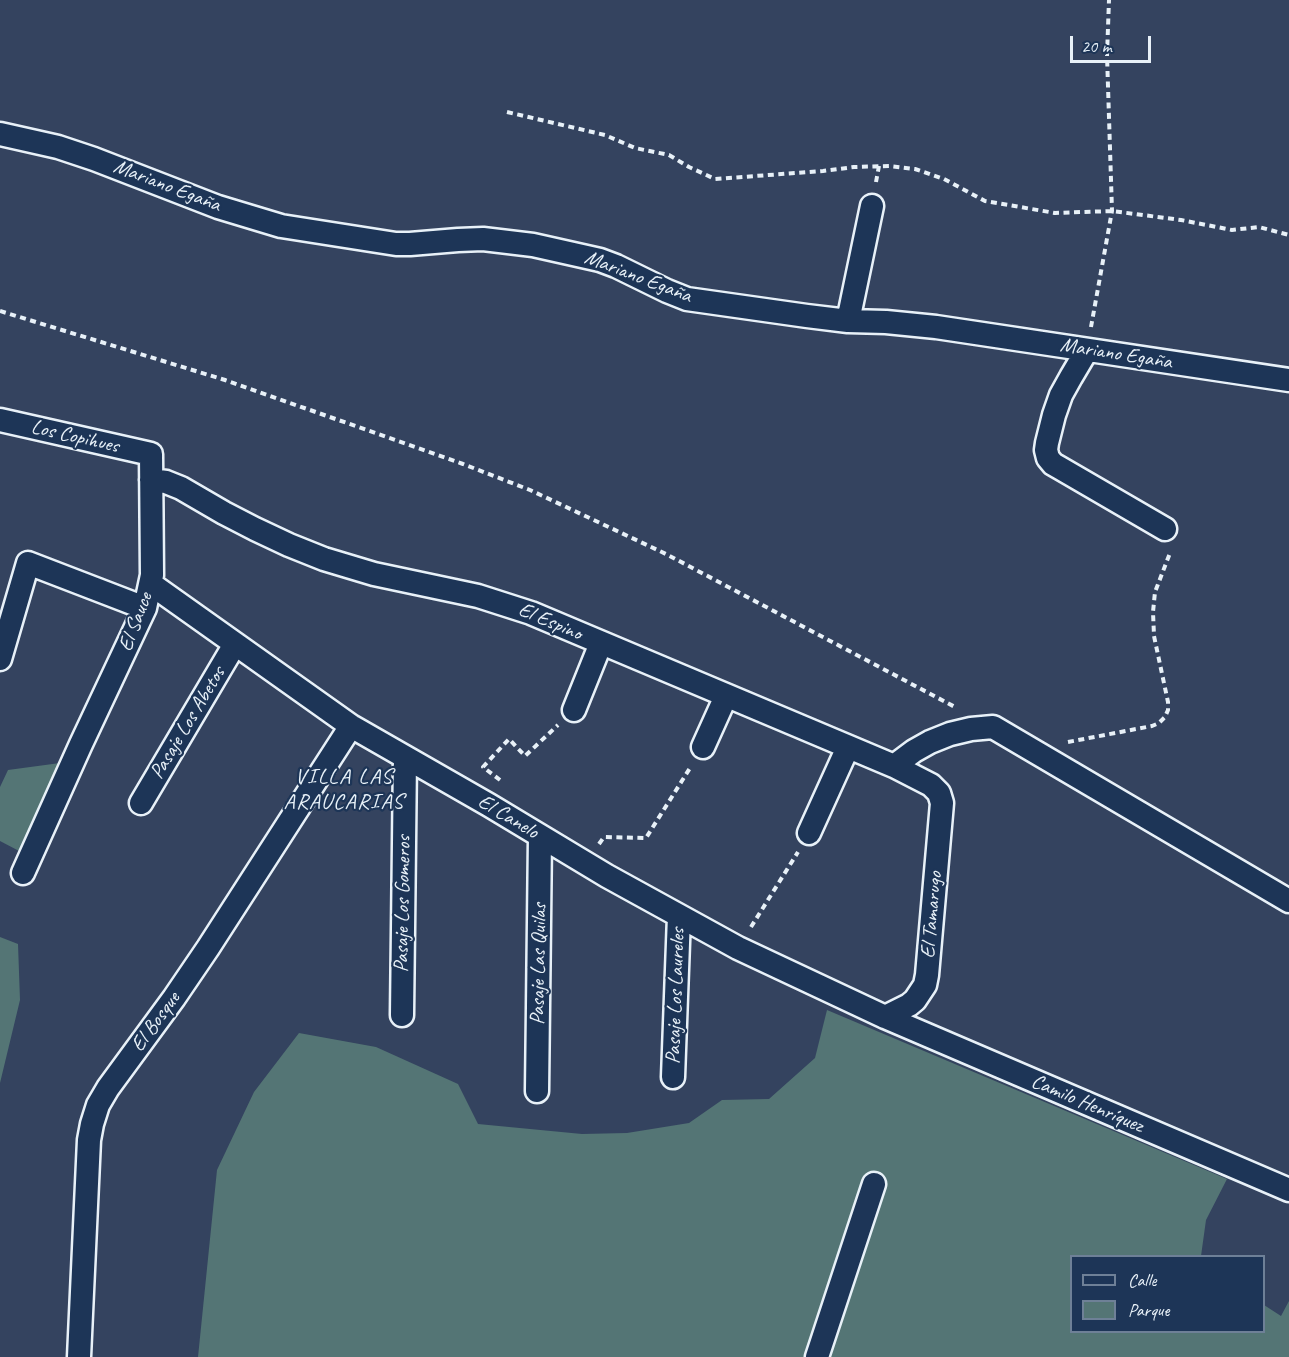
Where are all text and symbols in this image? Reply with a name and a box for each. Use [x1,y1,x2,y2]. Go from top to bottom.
scale bar [1073,24,1154,62]
text: 20 m [1081,35,1112,57]
street label: Mariano Egaña [110,154,224,218]
street label: Mariano Egaña [581,245,695,309]
street label: Mariano Egaña [1058,333,1174,375]
street label: Los Copihues [29,415,121,459]
street label: El Sauce [113,589,159,655]
street label: El Espino [514,597,586,647]
street label: Pasaje Los Abetos [145,662,231,784]
district label: VILLA LAS ARAUCARIAS [284,764,404,816]
street label: El Canelo [473,789,543,845]
street label: Pasaje Los Gomeros [389,835,417,973]
street label: El Tamarugo [916,871,948,959]
street label: Pasaje Las Quilas [525,903,553,1025]
street label: Pasaje Los Laureles [661,927,691,1065]
street label: El Bosque [126,987,186,1057]
street label: Camilo Henríquez [1027,1069,1147,1139]
legend [1070,1255,1265,1333]
text: Calle [1128,1269,1156,1291]
text: Parque [1128,1299,1169,1321]

